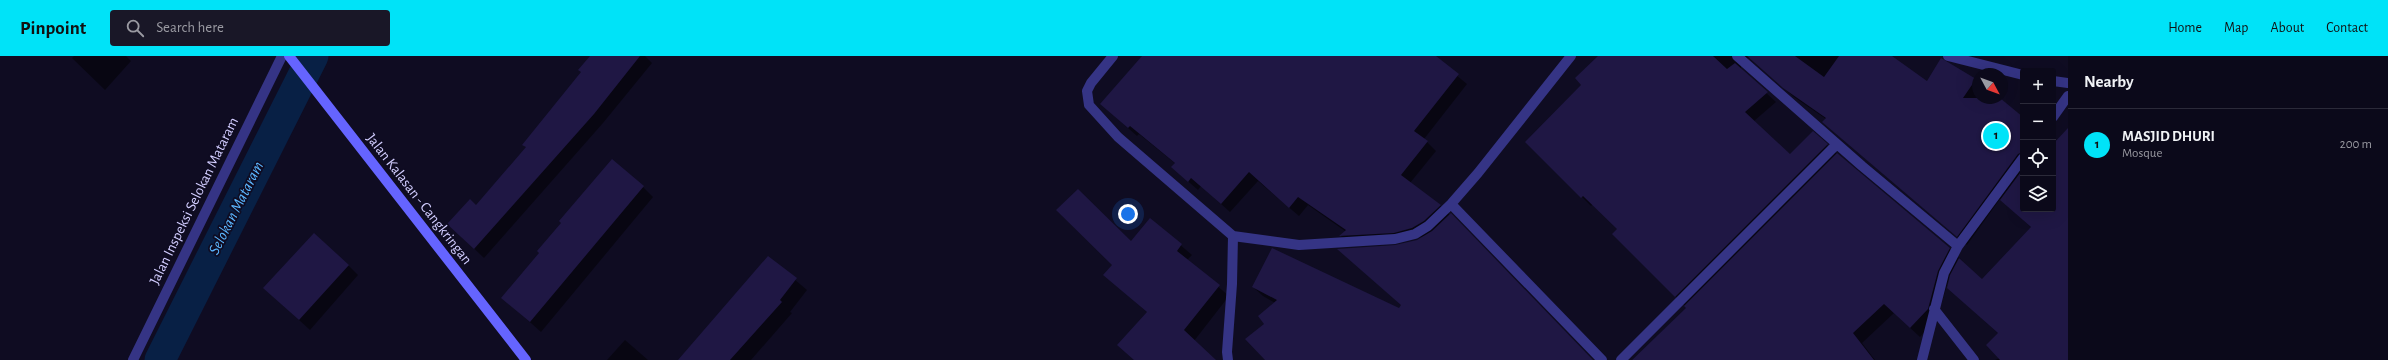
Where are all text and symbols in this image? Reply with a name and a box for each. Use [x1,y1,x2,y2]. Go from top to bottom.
search box [110,10,390,46]
icon: search [124,17,146,39]
text: Pinpoint [20,19,86,38]
text: Search here [156,20,224,35]
text: Home [2168,21,2202,35]
text: Map [2224,21,2248,35]
text: About [2270,21,2304,35]
text: Contact [2326,21,2368,35]
north arrow [1972,68,2008,104]
map controls [2020,68,2056,212]
button: + [2020,68,2056,104]
text: Nearby [2084,73,2134,90]
button: − [2020,104,2056,140]
street label: Jalan Inspeksi Selokan Mataram [146,114,242,288]
pin: 1 [1983,121,2009,151]
text: MASJID DHURI [2122,129,2215,144]
street label: Jalan Kalasan - Cangkringan [363,131,475,267]
text: 1 [2095,138,2099,151]
text: 200 m [2340,138,2372,151]
button: locate [2020,140,2056,176]
text: Mosque [2122,147,2162,160]
water label: Selokan Mataram [204,158,268,258]
button: layers [2020,176,2056,212]
your location [1118,204,1138,224]

